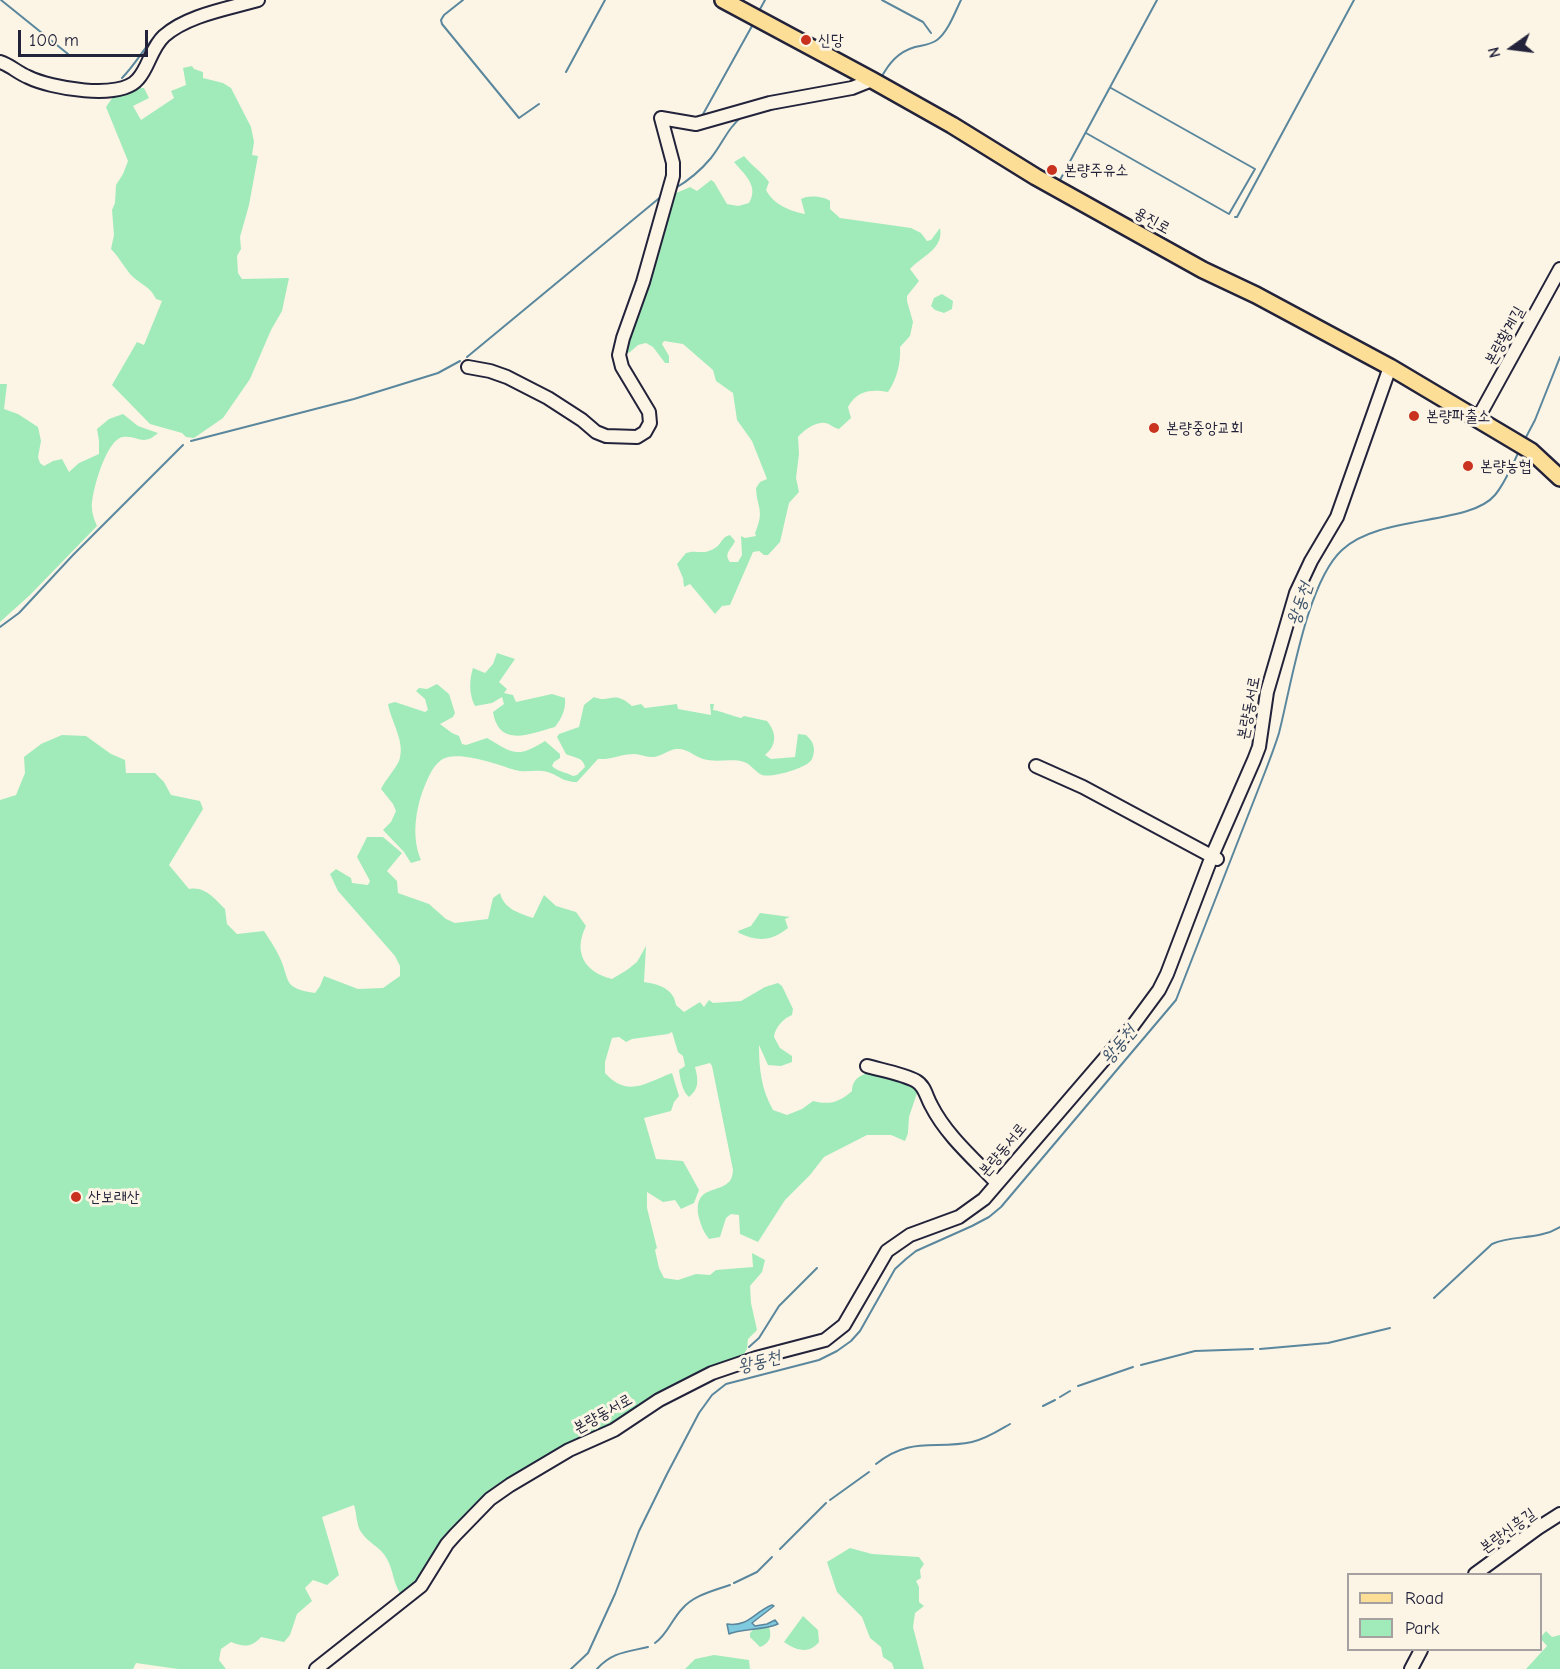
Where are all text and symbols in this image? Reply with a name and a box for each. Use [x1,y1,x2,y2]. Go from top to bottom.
scale bar [21,18,152,56]
north arrow [1482,18,1542,78]
text: 100 m [29,30,79,51]
place label: 신당 [818,30,844,50]
marker: 신당 [799,33,813,47]
text: N [1485,45,1505,60]
place label: 본량주유소 [1064,160,1128,180]
marker: 본량주유소 [1045,163,1059,177]
street label: 용진로 [1130,203,1174,239]
street label: 본량황계길 [1481,303,1529,369]
place label: 본량파출소 [1426,406,1490,426]
marker: 본량파출소 [1407,409,1421,423]
place label: 본량중앙교회 [1166,418,1243,438]
marker: 본량중앙교회 [1147,421,1161,435]
place label: 본량농협 [1480,456,1532,476]
marker: 본량농협 [1461,459,1475,473]
water label: 왕동천 [1283,580,1317,628]
street label: 본량동서로 [1233,675,1265,741]
water label: 왕동천 [1097,1021,1141,1069]
street label: 본량동서로 [975,1119,1031,1181]
place label: 산보래산 [88,1187,140,1207]
marker: 산보래산 [69,1190,83,1204]
water label: 왕동천 [735,1346,783,1378]
street label: 본량동서로 [570,1390,636,1438]
street label: 본량신흥길 [1476,1504,1540,1558]
legend [1347,1573,1542,1651]
text: Road [1405,1588,1444,1609]
text: Park [1405,1618,1439,1639]

